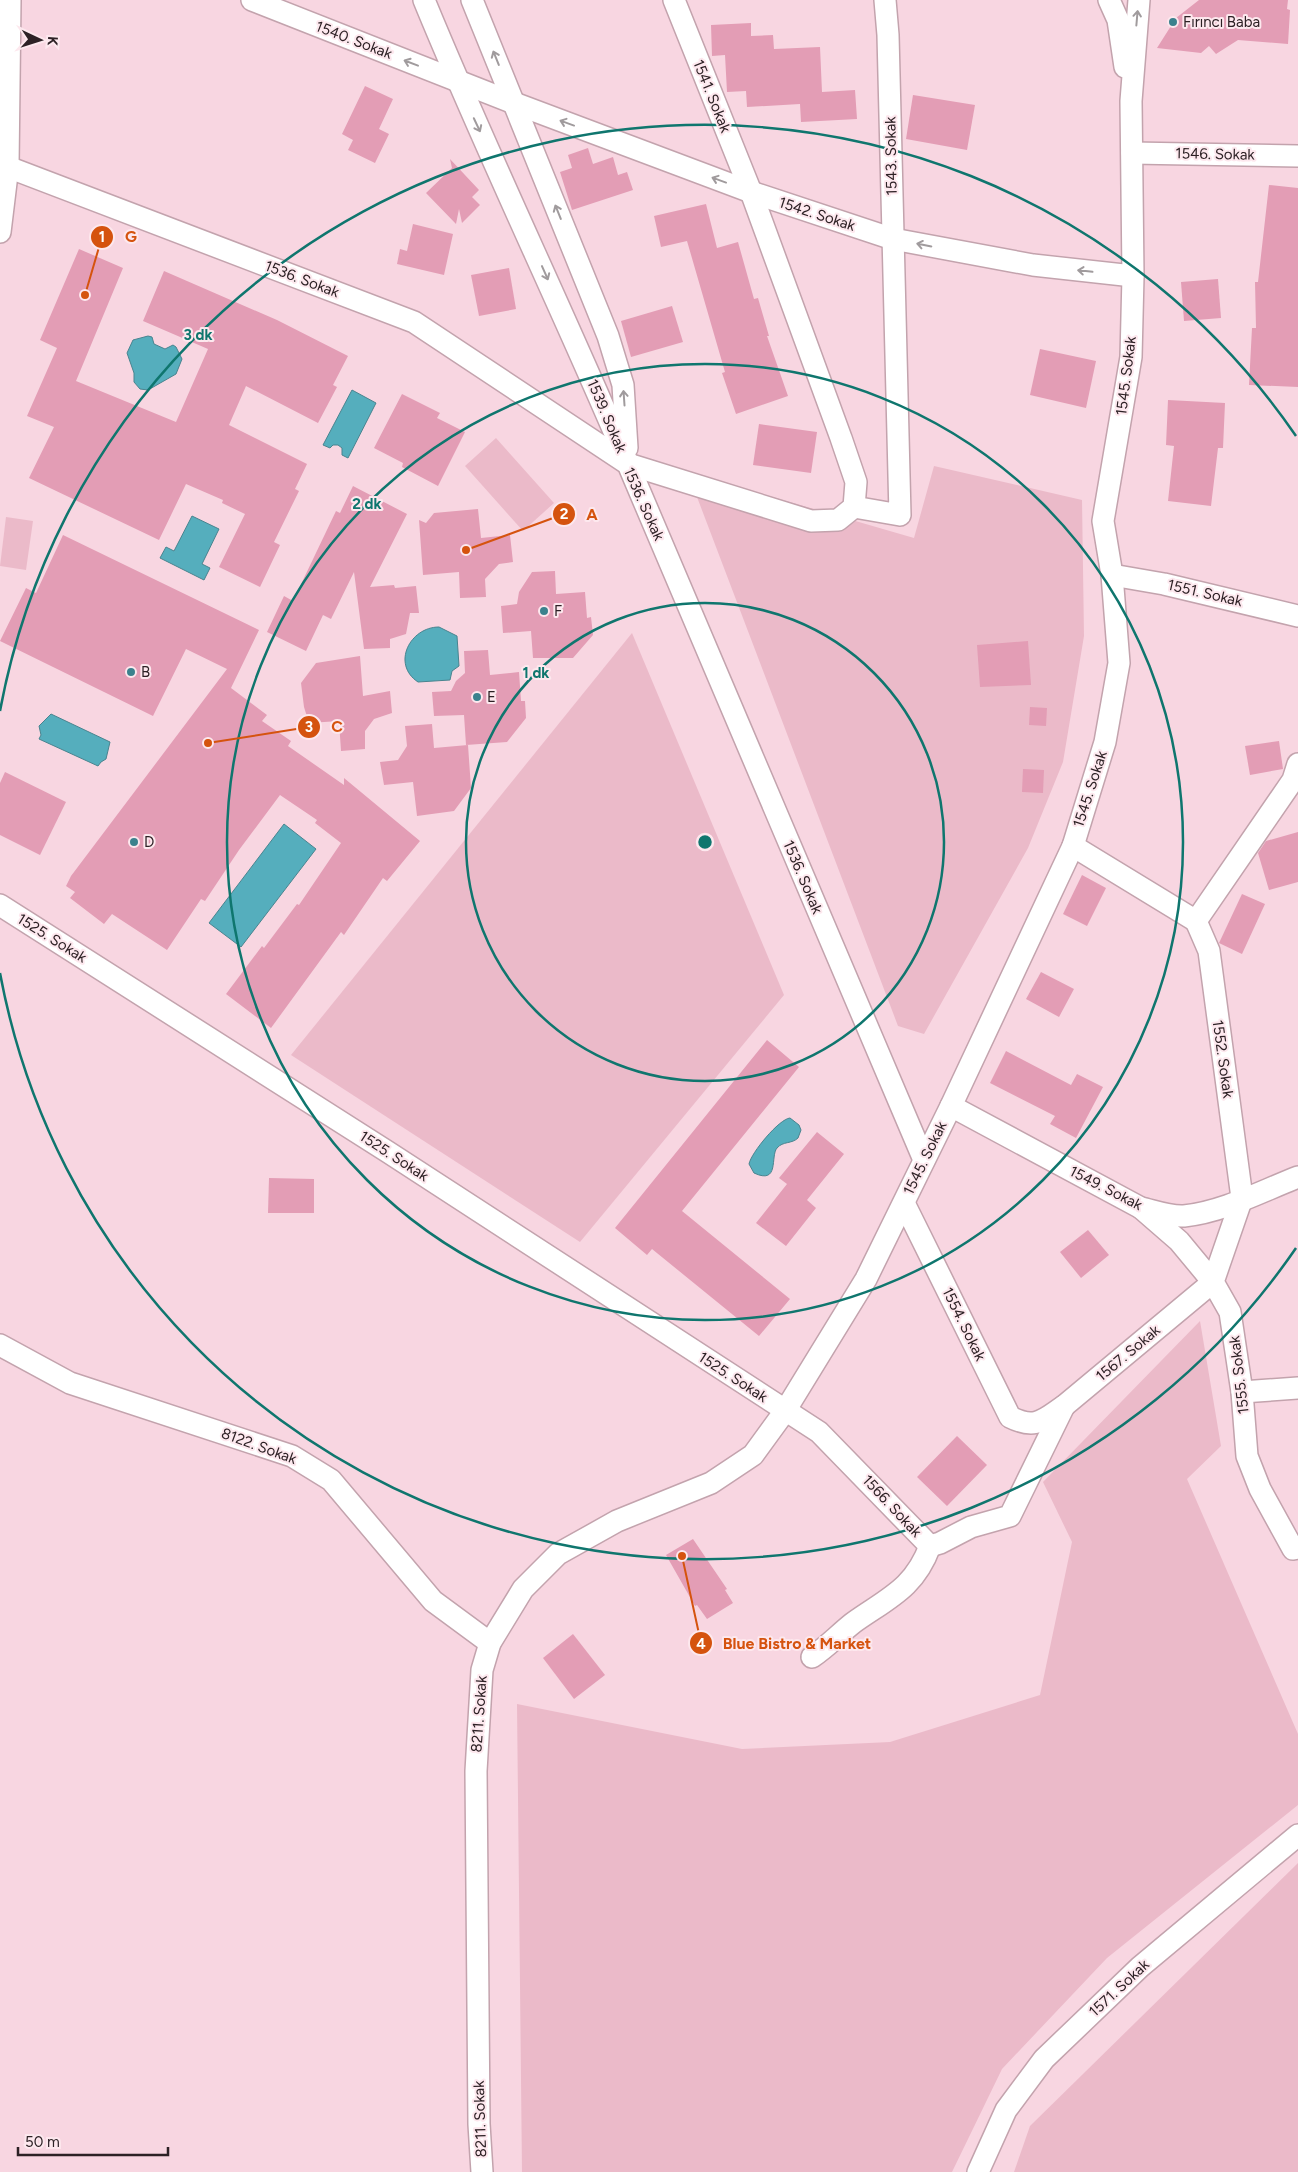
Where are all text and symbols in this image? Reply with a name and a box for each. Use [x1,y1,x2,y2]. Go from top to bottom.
one-way arrow [1133,10,1142,26]
place label: Fırıncı Baba [1183,13,1260,31]
north arrow [15,15,65,65]
marker: Fırıncı Baba [1167,16,1179,28]
street label: 1540. Sokak [313,17,395,63]
text: K [44,36,61,47]
one-way arrow [491,51,500,66]
one-way arrow [404,57,419,66]
street label: 1541. Sokak [689,57,735,136]
street label: 1543. Sokak [881,116,901,196]
one-way arrow [473,117,483,132]
one-way arrow [560,118,575,127]
street label: 1546. Sokak [1175,144,1256,164]
one-way arrow [712,175,728,184]
street label: 1542. Sokak [777,193,858,235]
one-way arrow [553,205,562,220]
callout: G [90,221,147,252]
text: G [125,227,137,246]
text: 1 [99,228,105,246]
one-way arrow [917,239,933,249]
street label: 1536. Sokak [262,257,342,302]
one-way arrow [540,265,550,280]
one-way arrow [1077,266,1093,275]
text: 3 dk [184,326,212,344]
street label: 1545. Sokak [1112,335,1140,417]
street label: 1539. Sokak [583,376,631,456]
one-way arrow [619,390,628,406]
street label: 1536. Sokak [620,465,668,544]
text: 2 dk [352,495,382,513]
callout: A [551,498,608,529]
text: 2 [560,505,569,523]
text: A [586,505,598,524]
street label: 1551. Sokak [1166,576,1245,611]
place label: F [554,602,562,620]
marker: F [538,605,550,617]
place label: B [141,663,150,681]
text: 1 dk [523,664,549,682]
marker: B [125,666,137,678]
place label: E [487,688,496,706]
marker: E [471,691,483,703]
callout: C [297,711,353,742]
text: C [331,717,343,736]
text: 3 [305,718,313,736]
street label: 1545. Sokak [1069,748,1111,830]
place label: D [144,833,154,851]
centre of rings [696,833,714,851]
marker: D [128,836,140,848]
street label: 1536. Sokak [779,837,827,917]
street label: 1525. Sokak [14,910,91,967]
street label: 1552. Sokak [1209,1019,1237,1100]
street label: 1545. Sokak [899,1118,951,1198]
street label: 1525. Sokak [356,1127,432,1185]
street label: 1549. Sokak [1067,1162,1146,1214]
street label: 1554. Sokak [938,1284,990,1364]
street label: 1567. Sokak [1092,1321,1164,1385]
street label: 1555. Sokak [1225,1334,1253,1415]
street label: 1525. Sokak [695,1348,771,1406]
street label: 8122. Sokak [219,1424,300,1468]
street label: 1566. Sokak [859,1471,926,1541]
callout: Blue Bistro & Market [688,1628,882,1659]
text: Blue Bistro & Market [723,1634,871,1653]
text: 4 [696,1635,706,1653]
street label: 8211. Sokak [467,1674,491,1753]
street label: 1571. Sokak [1085,1955,1153,2020]
street label: 8211. Sokak [470,2080,490,2158]
scale bar [18,2124,168,2156]
text: 50 m [25,2133,60,2151]

